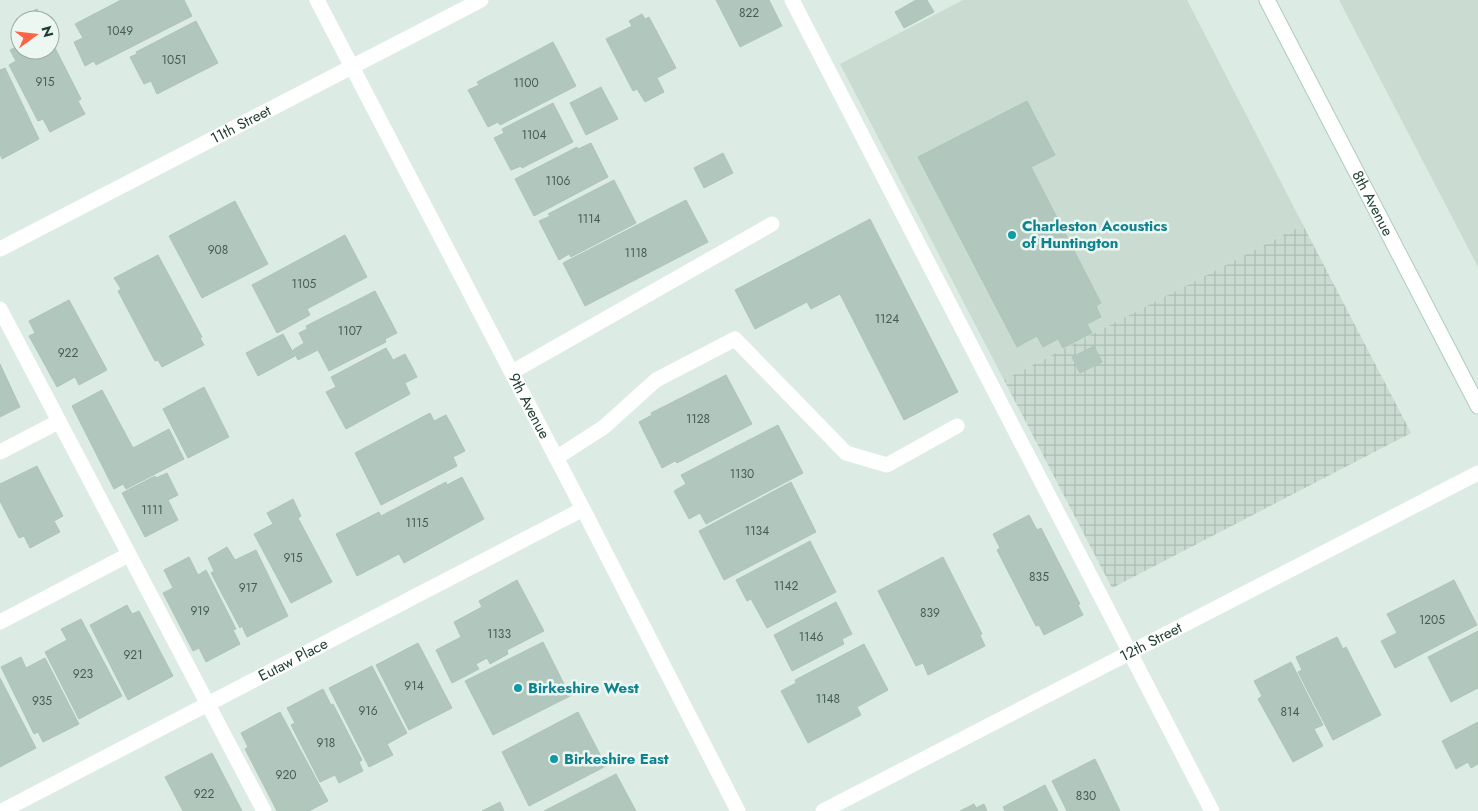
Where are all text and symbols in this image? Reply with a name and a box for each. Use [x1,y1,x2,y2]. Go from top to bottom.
house number: 822 [739,4,759,22]
north arrow [10,10,60,60]
house number: 1049 [107,22,133,40]
text: N [36,24,59,40]
house number: 1051 [162,51,186,69]
house number: 915 [35,73,55,91]
house number: 1100 [513,74,539,92]
street label: 11th Street [207,99,275,149]
house number: 1104 [522,126,547,144]
street label: 8th Avenue [1346,167,1399,240]
house number: 1106 [546,172,571,190]
house number: 1114 [577,210,601,228]
place label: Charleston Acoustics of Huntington [1022,215,1168,254]
marker: Charleston Acoustics of Huntington [1006,229,1018,241]
house number: 908 [208,241,228,259]
house number: 1118 [625,244,647,262]
house number: 1105 [292,275,317,293]
house number: 1124 [875,310,899,328]
house number: 1107 [338,322,363,340]
house number: 922 [58,344,78,362]
street label: 9th Avenue [503,369,556,443]
house number: 1128 [686,410,710,428]
house number: 1130 [730,465,754,483]
house number: 1111 [141,501,163,519]
house number: 1115 [406,514,429,532]
house number: 1134 [745,522,769,540]
house number: 915 [283,549,303,567]
house number: 835 [1029,568,1049,586]
house number: 1142 [774,577,798,595]
house number: 917 [239,579,258,597]
house number: 919 [190,602,210,620]
house number: 839 [920,604,940,622]
house number: 1205 [1419,611,1445,629]
street label: 12th Street [1116,616,1186,667]
house number: 1133 [487,625,511,643]
house number: 1146 [799,628,823,646]
street label: Eutaw Place [254,632,332,687]
house number: 921 [123,646,143,664]
house number: 923 [73,665,94,683]
house number: 914 [404,677,424,695]
place label: Birkeshire West [528,677,639,699]
marker: Birkeshire West [512,682,524,694]
house number: 1148 [816,690,840,708]
house number: 935 [32,692,52,710]
house number: 916 [358,702,378,720]
house number: 814 [1281,703,1299,721]
house number: 918 [317,734,335,752]
place label: Birkeshire East [564,748,669,770]
marker: Birkeshire East [548,753,560,765]
house number: 920 [276,766,296,784]
house number: 922 [194,785,214,803]
house number: 830 [1076,787,1096,805]

